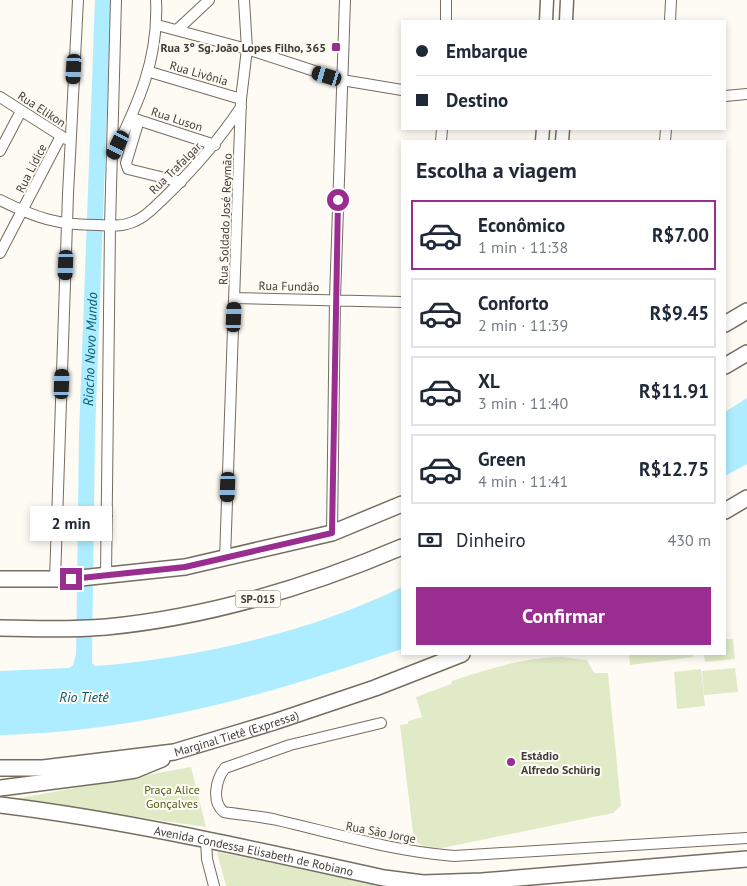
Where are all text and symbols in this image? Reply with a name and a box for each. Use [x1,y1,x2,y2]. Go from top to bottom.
text: Embarque [446,39,528,63]
place label: Rua 3º Sg. João Lopes Filho, 365 [160,40,326,55]
marker: Rua 3º Sg. João Lopes Filho, 365 [330,41,342,53]
car [65,54,82,84]
street label: Rua Livônia [168,58,230,88]
car [310,64,343,88]
street label: Rua Elikon [15,88,69,130]
text: Destino [446,88,508,112]
street label: Rua Luson [149,104,205,134]
car [104,128,131,162]
street label: Rua Trafalgar [146,139,204,197]
street label: Rua Lídice [12,141,50,195]
street label: Rua Soldado José Reymão [215,153,235,285]
text: Escolha a viagem [416,156,577,184]
route start [327,189,349,211]
icon: car [418,213,463,258]
text: Econômico [478,213,565,237]
text: R$7.00 [652,223,709,247]
text: 1 min · 11:38 [478,237,568,257]
car [57,250,74,280]
street label: Rua Fundão [259,278,319,294]
icon: car [418,291,463,336]
text: Conforto [478,291,549,315]
water label: Riacho Novo Mundo [79,292,101,406]
text: R$9.45 [650,301,709,325]
car [225,302,242,332]
text: 2 min · 11:39 [478,315,568,335]
car [53,369,70,399]
icon: car [418,369,463,414]
text: XL [478,369,500,393]
text: R$11.91 [639,379,709,403]
text: 3 min · 11:40 [478,393,568,413]
icon: car [418,447,463,492]
text: Green [478,447,526,471]
text: R$12.75 [639,457,709,481]
text: 4 min · 11:41 [478,471,568,491]
car [219,472,236,502]
callout: 2 min [30,506,112,542]
text: 2 min [51,513,91,533]
icon: cash [416,526,444,554]
text: Dinheiro [456,528,526,552]
text: 430 m [668,530,711,550]
route end [60,568,82,590]
button: Confirmar [416,587,711,645]
road number: SP-015 [236,590,280,608]
water label: Rio Tietê [59,688,109,706]
street label: Marginal Tietê (Expressa) [172,707,300,759]
place label: Estádio Alfredo Schürig [521,748,600,777]
marker: Estádio Alfredo Schürig [505,756,517,768]
park label: Praça Alice Gonçalves [144,782,200,811]
street label: Rua São Jorge [345,818,417,846]
street label: Avenida Condessa Elisabeth de Robiano [153,822,355,879]

